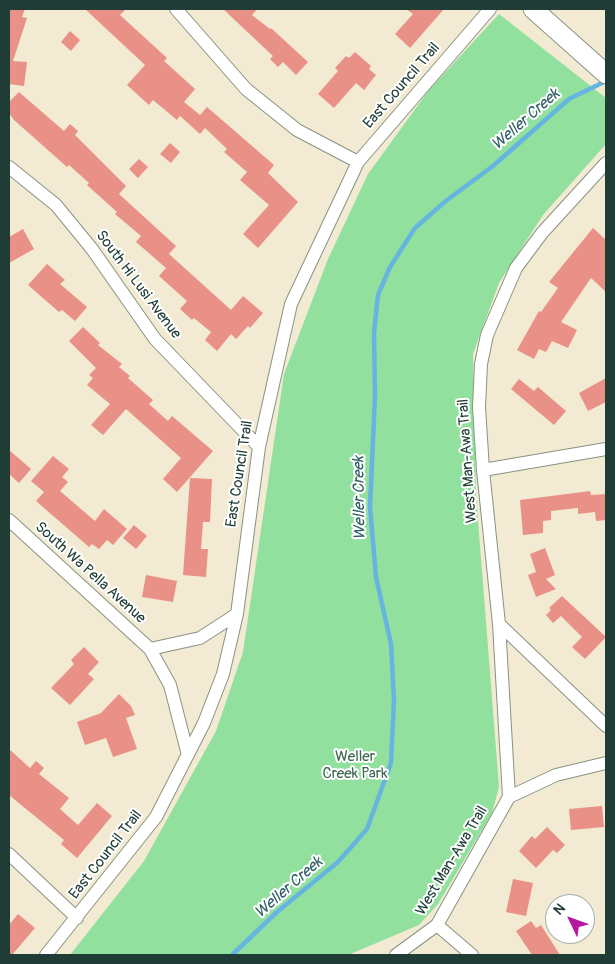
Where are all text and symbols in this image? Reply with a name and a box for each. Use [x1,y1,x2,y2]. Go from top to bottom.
street label: East Council Trail [360,39,444,133]
water label: Weller Creek [488,85,564,155]
street label: South Hi Lusi Avenue [91,227,185,343]
street label: West Man-Awa Trail [455,398,481,524]
street label: East Council Trail [223,419,257,529]
water label: Weller Creek [350,456,370,540]
street label: South Wa Pella Avenue [31,519,149,627]
park label: Weller Creek Park [323,748,387,783]
street label: West Man-Awa Trail [412,803,492,919]
street label: East Council Trail [66,807,146,903]
water label: Weller Creek [251,853,327,923]
north arrow [545,894,595,944]
text: N [550,900,569,919]

